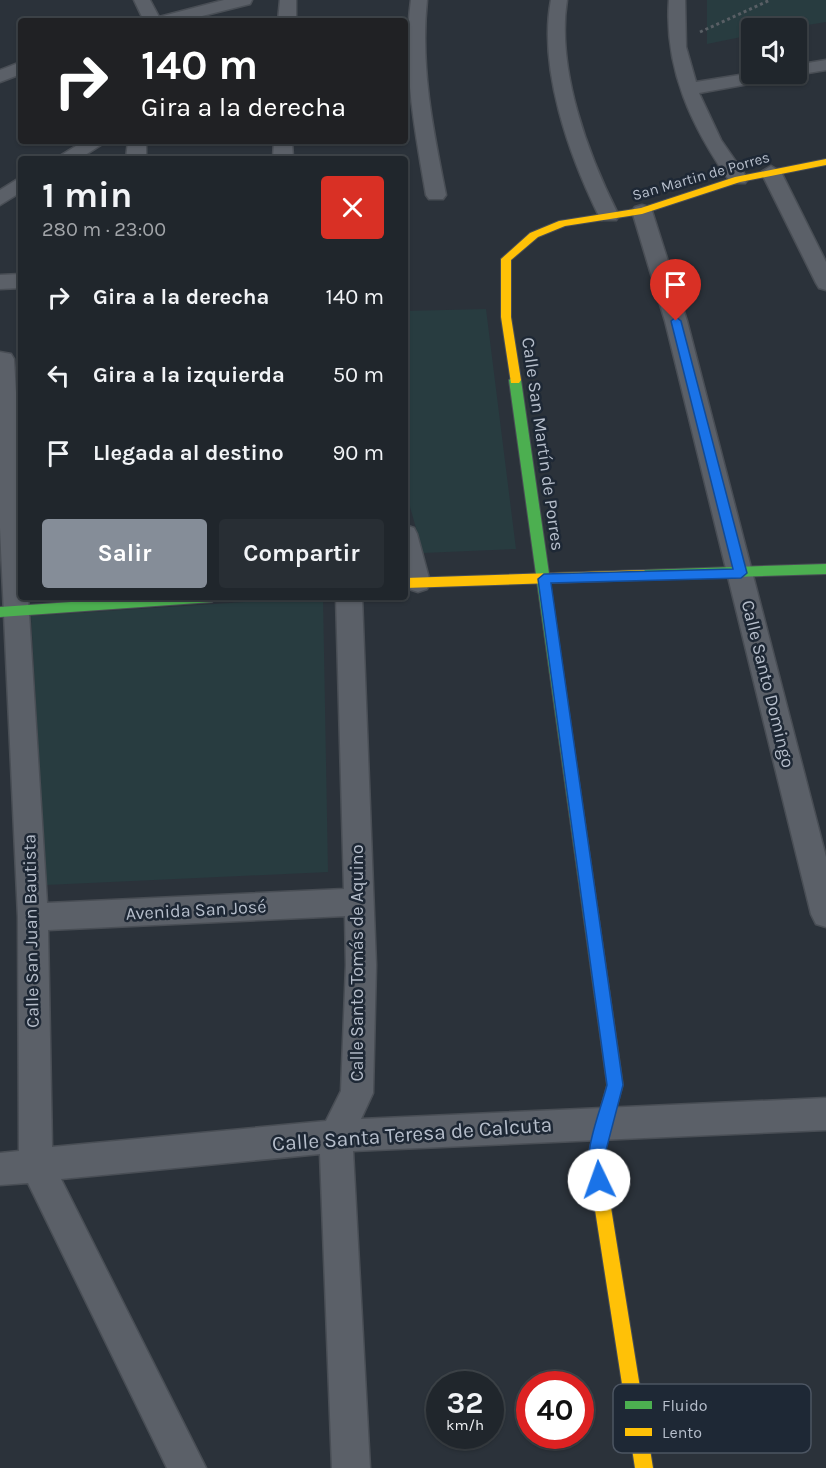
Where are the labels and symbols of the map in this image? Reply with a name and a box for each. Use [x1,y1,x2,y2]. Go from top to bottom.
street label: San Martin de Porres [630,148,772,204]
pin [650,259,701,321]
street label: Calle San Martín de Porres [517,336,569,552]
street label: Calle Santo Domingo [737,598,799,770]
street label: Calle San Juan Bautista [18,834,44,1028]
street label: Calle Santo Tomás de Aquino [346,845,368,1082]
street label: Avenida San José [125,895,267,925]
street label: Calle Santa Teresa de Calcuta [271,1112,553,1156]
position arrow [567,1148,631,1212]
speed limit sign: 40 [516,1371,594,1449]
legend [613,1384,811,1453]
text: Fluido [662,1396,708,1415]
text: Lento [662,1423,702,1442]

